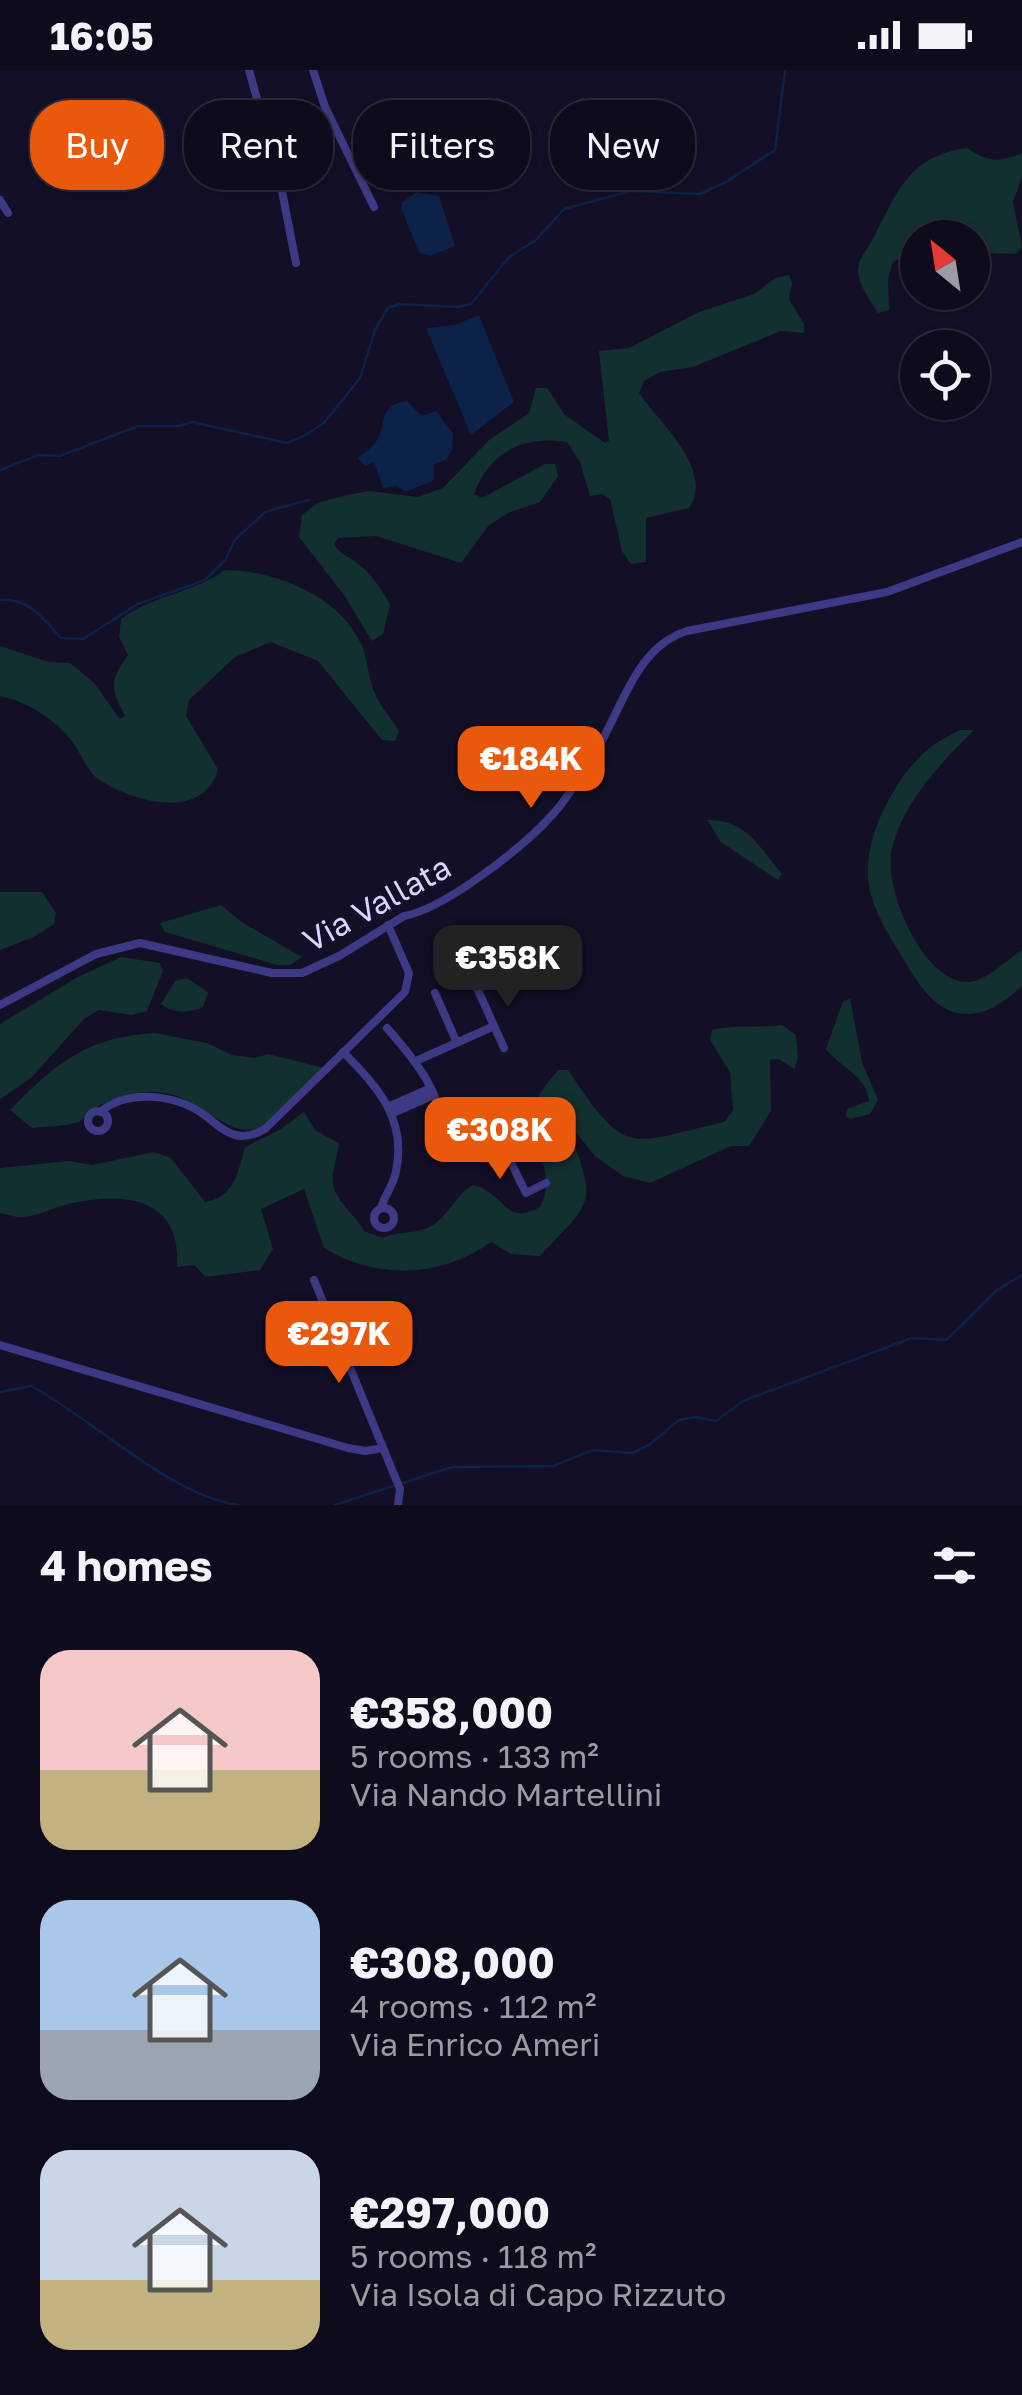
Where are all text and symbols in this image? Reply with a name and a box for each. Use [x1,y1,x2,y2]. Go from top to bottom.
text: 16:05 [50,13,154,58]
chip: Buy [30,100,164,190]
chip: Rent [184,100,333,190]
chip: Filters [353,100,530,190]
chip: New [550,100,695,190]
north arrow [900,220,990,310]
map controls [900,220,990,420]
button: locate [900,330,990,420]
pin: €184K [461,726,601,811]
text: €184K [480,739,582,777]
street label: Via Vallata [296,847,457,959]
pin: €358K [438,925,578,1010]
text: €358K [455,938,561,976]
pin: €308K [430,1097,570,1182]
text: €308K [447,1110,553,1148]
pin: €297K [269,1301,409,1386]
text: €297K [287,1314,391,1352]
icon: filters [927,1538,982,1593]
text: 4 homes [40,1540,212,1590]
text: €358,000 [350,1687,553,1737]
icon: home [120,1690,240,1810]
text: 5 rooms · 133 m² [350,1737,599,1775]
text: Via Nando Martellini [350,1775,662,1813]
text: €308,000 [350,1937,555,1987]
icon: home [120,1940,240,2060]
text: 4 rooms · 112 m² [350,1987,596,2025]
text: Via Enrico Ameri [350,2025,600,2063]
text: €297,000 [350,2187,550,2237]
icon: home [120,2190,240,2310]
text: 5 rooms · 118 m² [350,2237,596,2275]
text: Via Isola di Capo Rizzuto [350,2275,726,2313]

